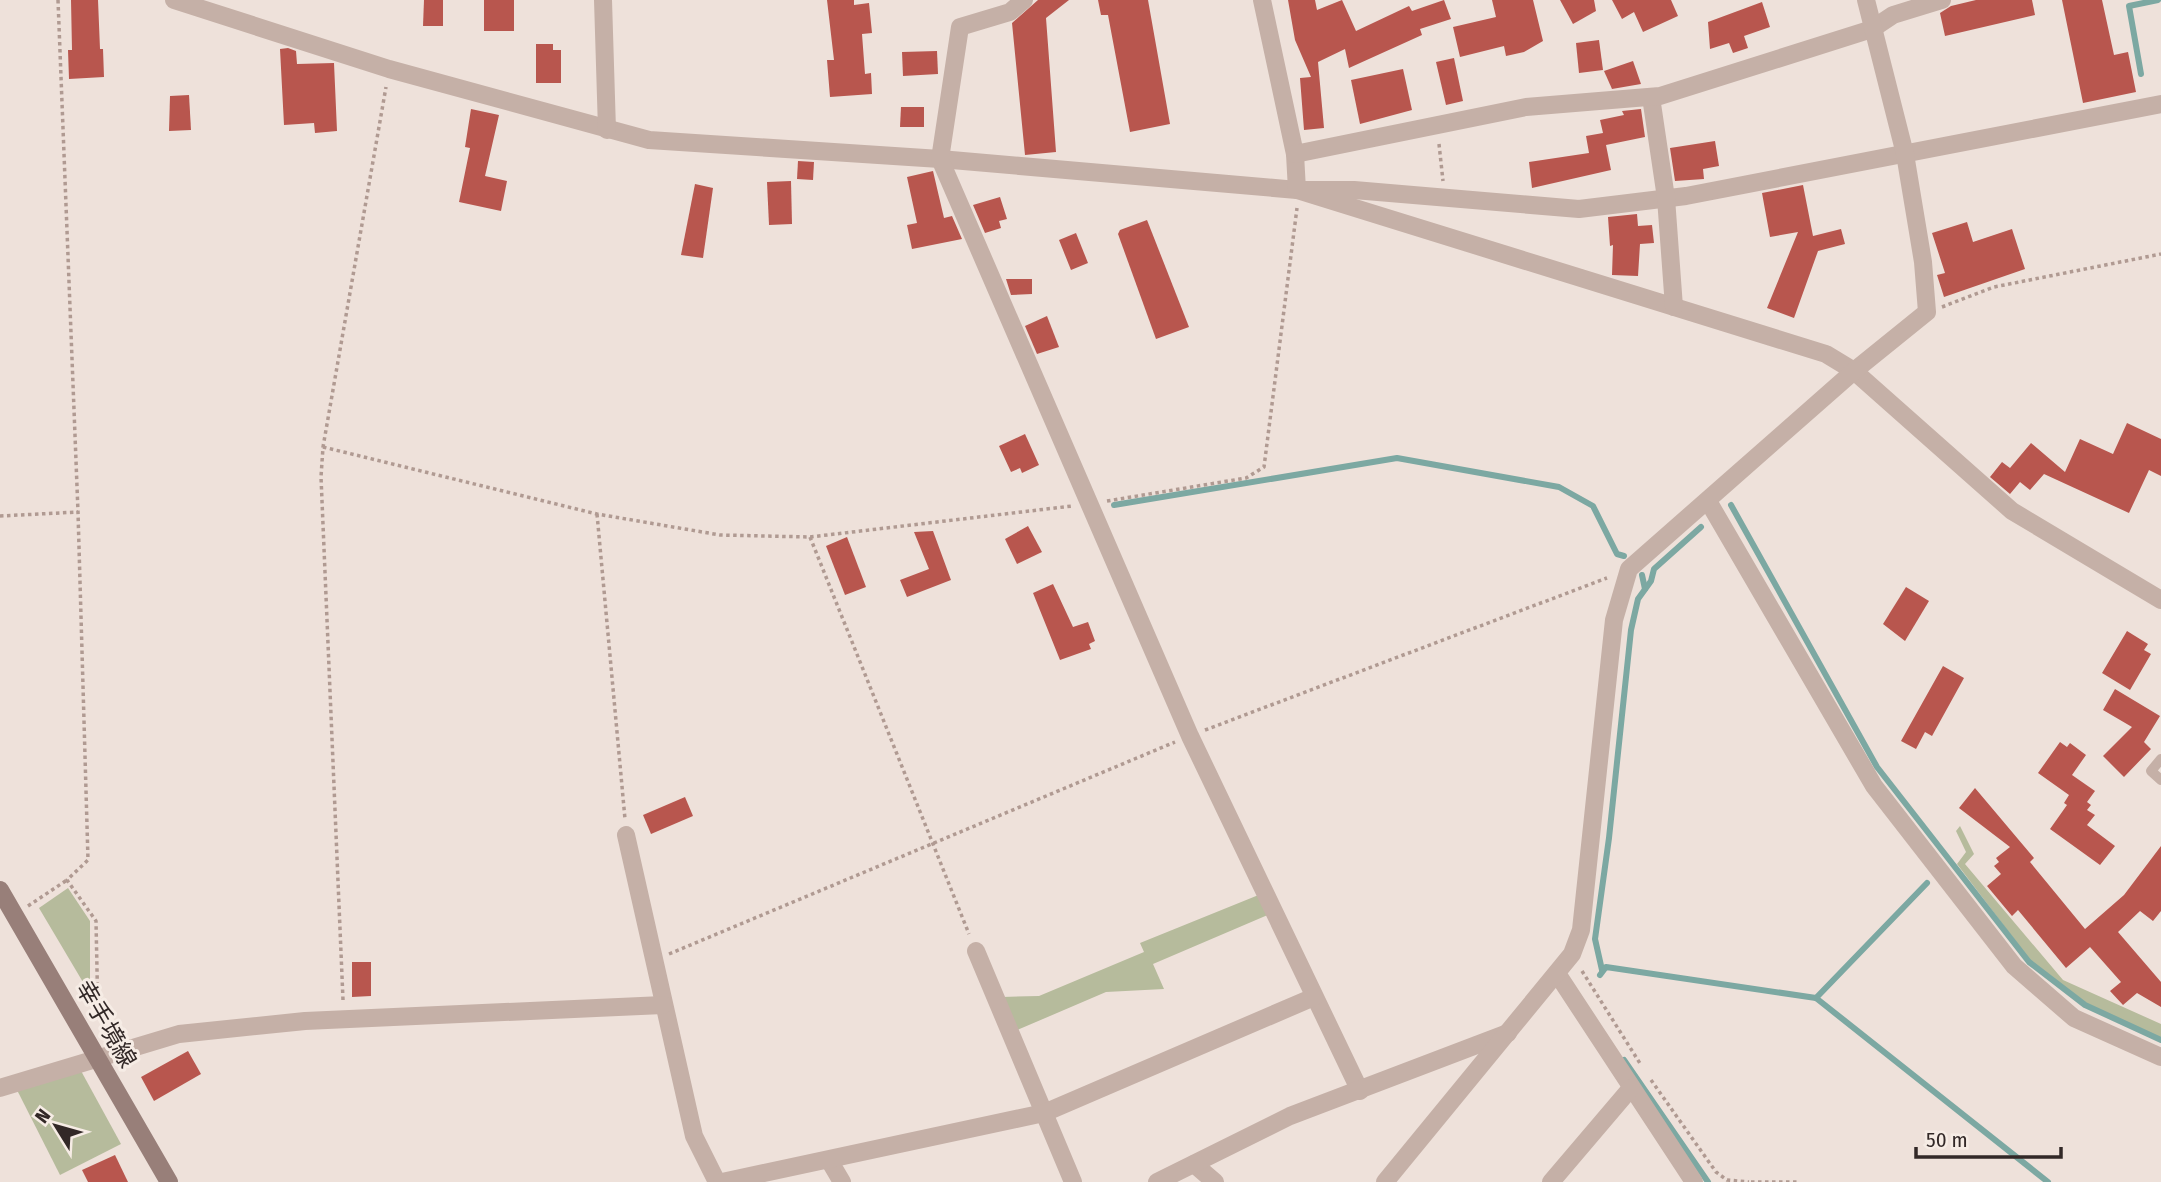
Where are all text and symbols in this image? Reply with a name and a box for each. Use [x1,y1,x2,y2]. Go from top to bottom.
street label: 幸手境線 [70,975,142,1073]
north arrow [21,1091,91,1161]
text: N [30,1105,55,1128]
scale bar [1916,1116,2061,1160]
text: 50 m [1926,1127,1968,1153]

